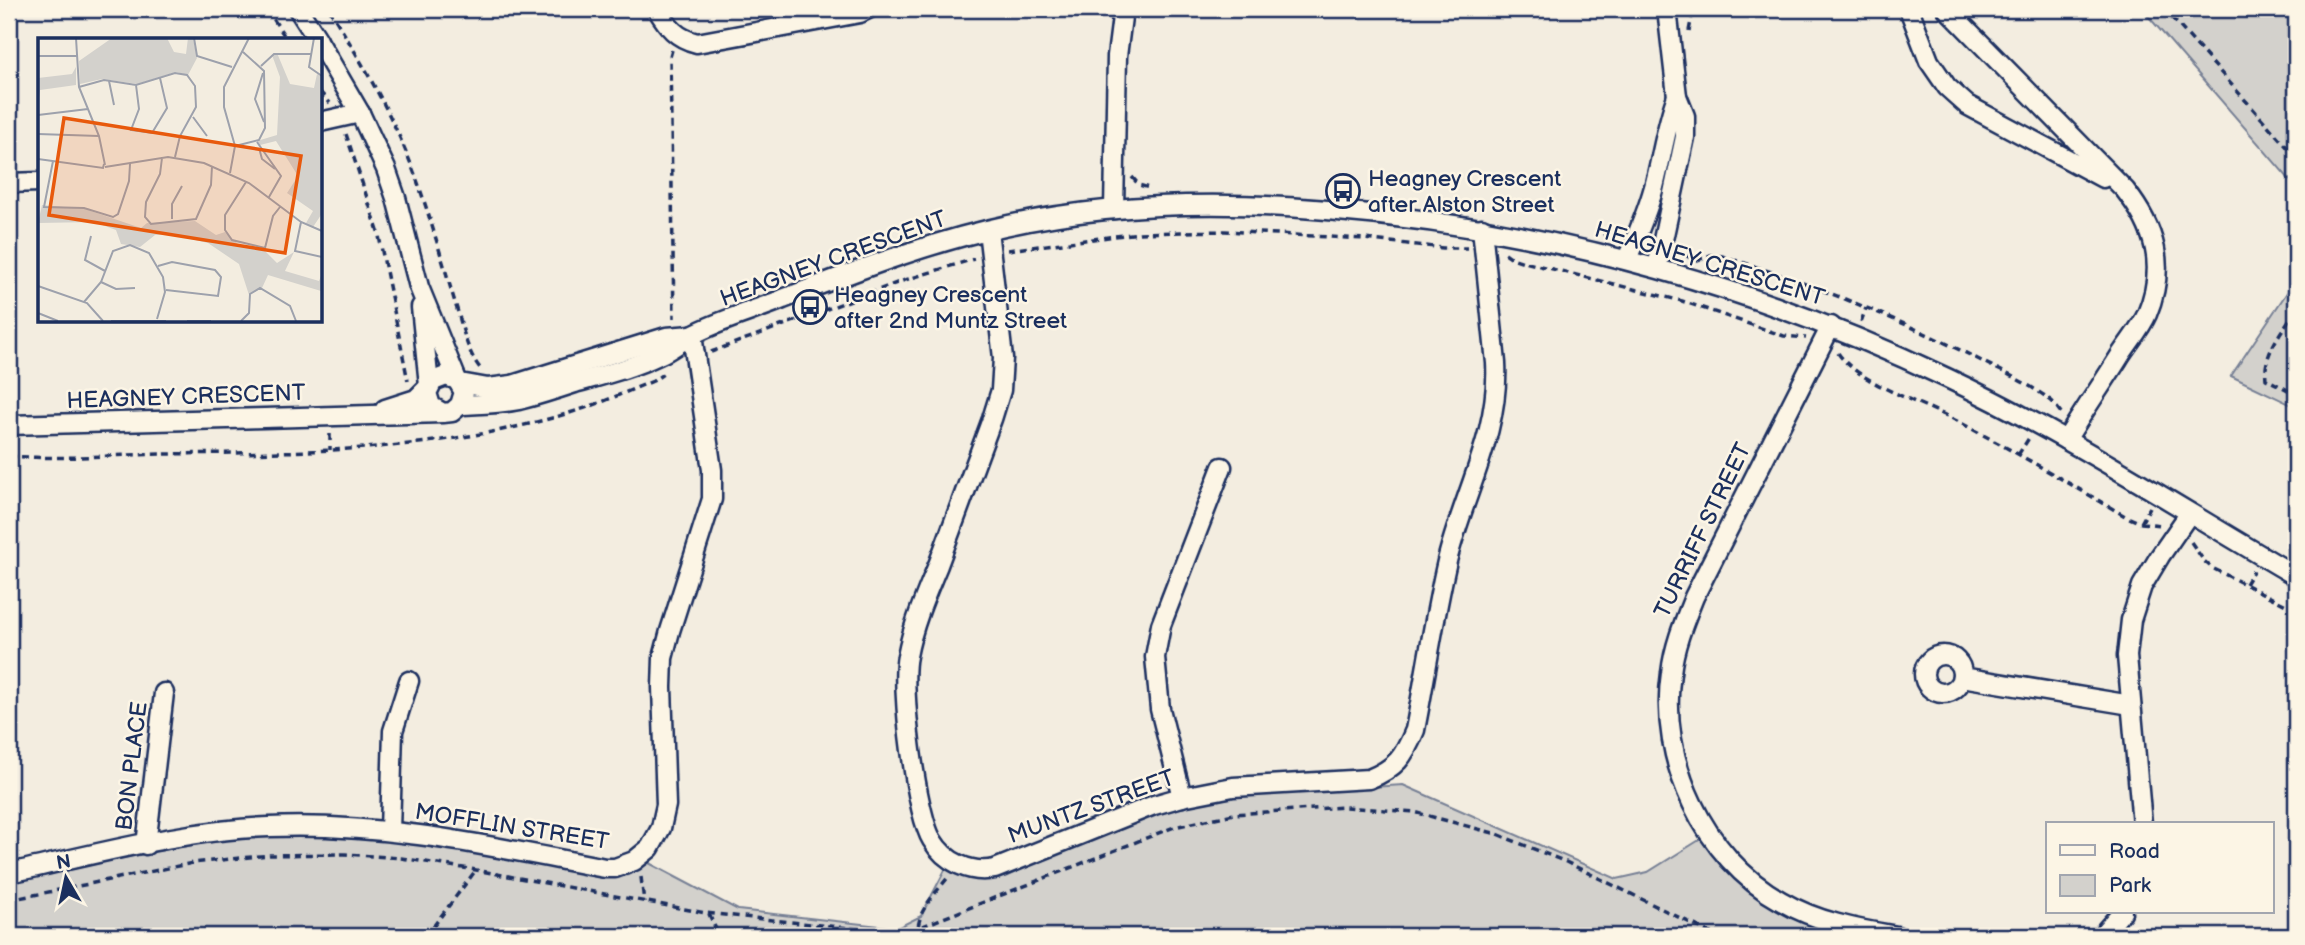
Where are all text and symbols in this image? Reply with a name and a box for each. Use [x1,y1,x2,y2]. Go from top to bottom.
inset map [38,38,322,322]
place label: Heagney Crescent after Alston Street [1368,165,1561,219]
bus stop icon: Heagney Crescent after Alston Street [1324,172,1362,210]
street label: HEAGNEY CRESCENT [716,205,951,313]
street label: HEAGNEY CRESCENT [1591,216,1828,312]
place label: Heagney Crescent after 2nd Muntz Street [834,281,1067,335]
bus stop icon: Heagney Crescent after 2nd Muntz Street [791,288,829,326]
street label: HEAGNEY CRESCENT [66,379,306,415]
street label: TURRIFF STREET [1648,438,1758,623]
street label: BON PLACE [110,700,154,832]
street label: MUNTZ STREET [1004,764,1179,850]
street label: MOFFLIN STREET [413,798,611,856]
legend [2046,822,2274,914]
text: Road [2109,839,2160,864]
north arrow [32,844,102,914]
text: N [55,850,72,875]
text: Park [2109,873,2152,898]

